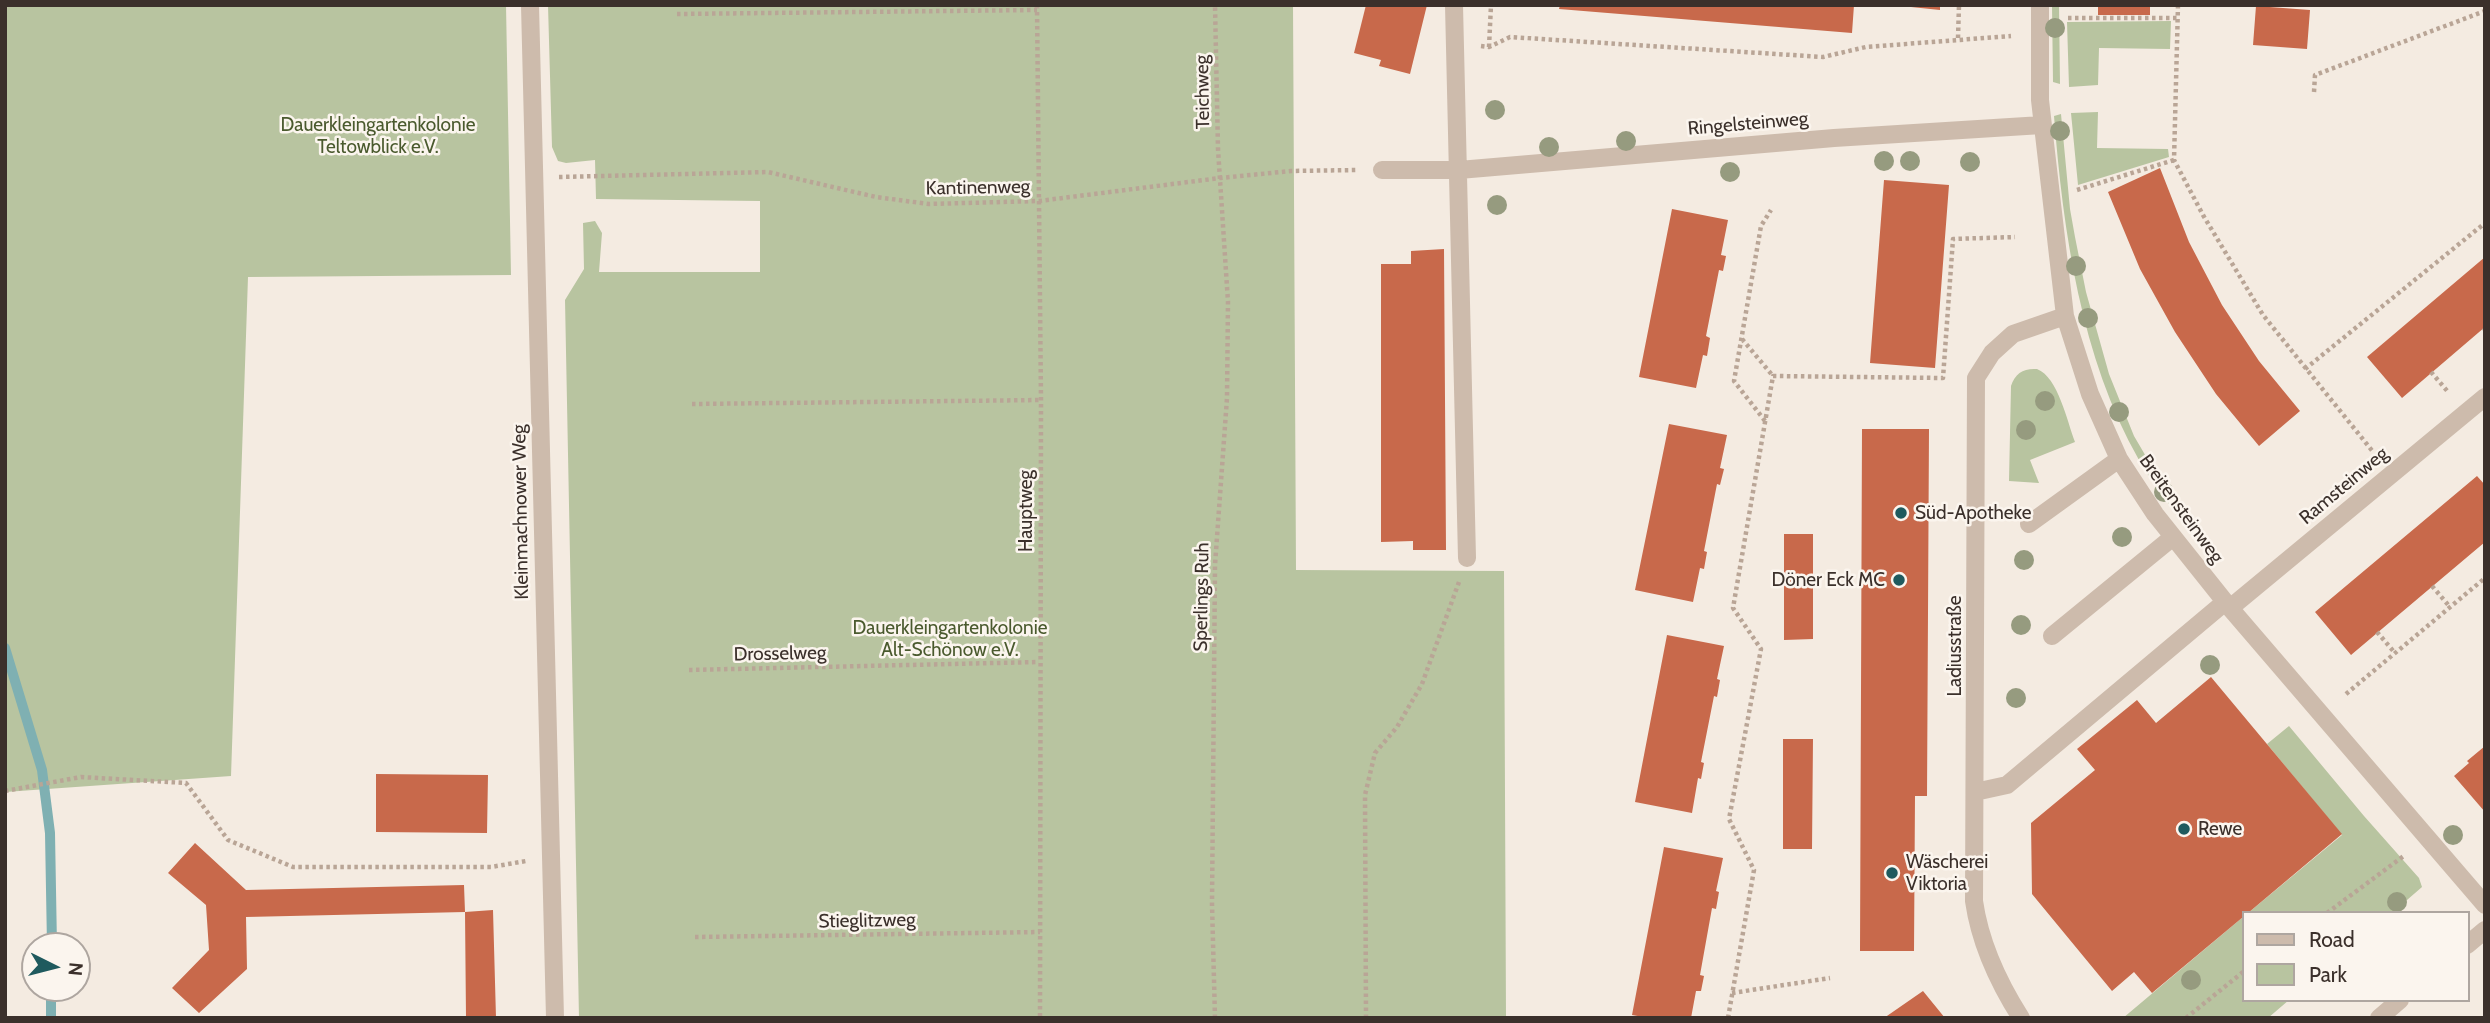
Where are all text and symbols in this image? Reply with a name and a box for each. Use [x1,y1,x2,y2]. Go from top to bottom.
street label: Teichweg [1191,55,1215,129]
street label: Ringelsteinweg [1687,107,1809,141]
park label: Dauerkleingartenkolonie Teltowblick e.V. [281,114,475,158]
street label: Kantinenweg [926,176,1030,200]
street label: Kleinmachnower Weg [508,424,534,600]
street label: Ramsteinweg [2295,442,2393,530]
street label: Breitensteinweg [2134,450,2228,568]
street label: Hauptweg [1015,470,1037,552]
place label: Süd-Apotheke [1915,502,2031,524]
marker: Süd-Apotheke [1893,505,1909,521]
street label: Sperlings Ruh [1190,542,1214,652]
place label: Döner Eck MC [1772,569,1885,591]
marker: Döner Eck MC [1891,572,1907,588]
street label: Ladiusstraße [1944,596,1966,696]
park label: Dauerkleingartenkolonie Alt-Schönow e.V. [853,617,1047,661]
street label: Drosselweg [734,642,826,666]
place label: Rewe [2198,818,2242,840]
marker: Rewe [2176,821,2192,837]
place label: Wäscherei Viktoria [1906,851,1988,895]
marker: Wäscherei Viktoria [1884,865,1900,881]
street label: Stieglitzweg [818,909,916,933]
legend [2242,911,2469,1002]
text: Road [2309,927,2355,952]
north arrow [21,932,91,1002]
text: N [63,961,88,977]
text: Park [2309,962,2347,987]

